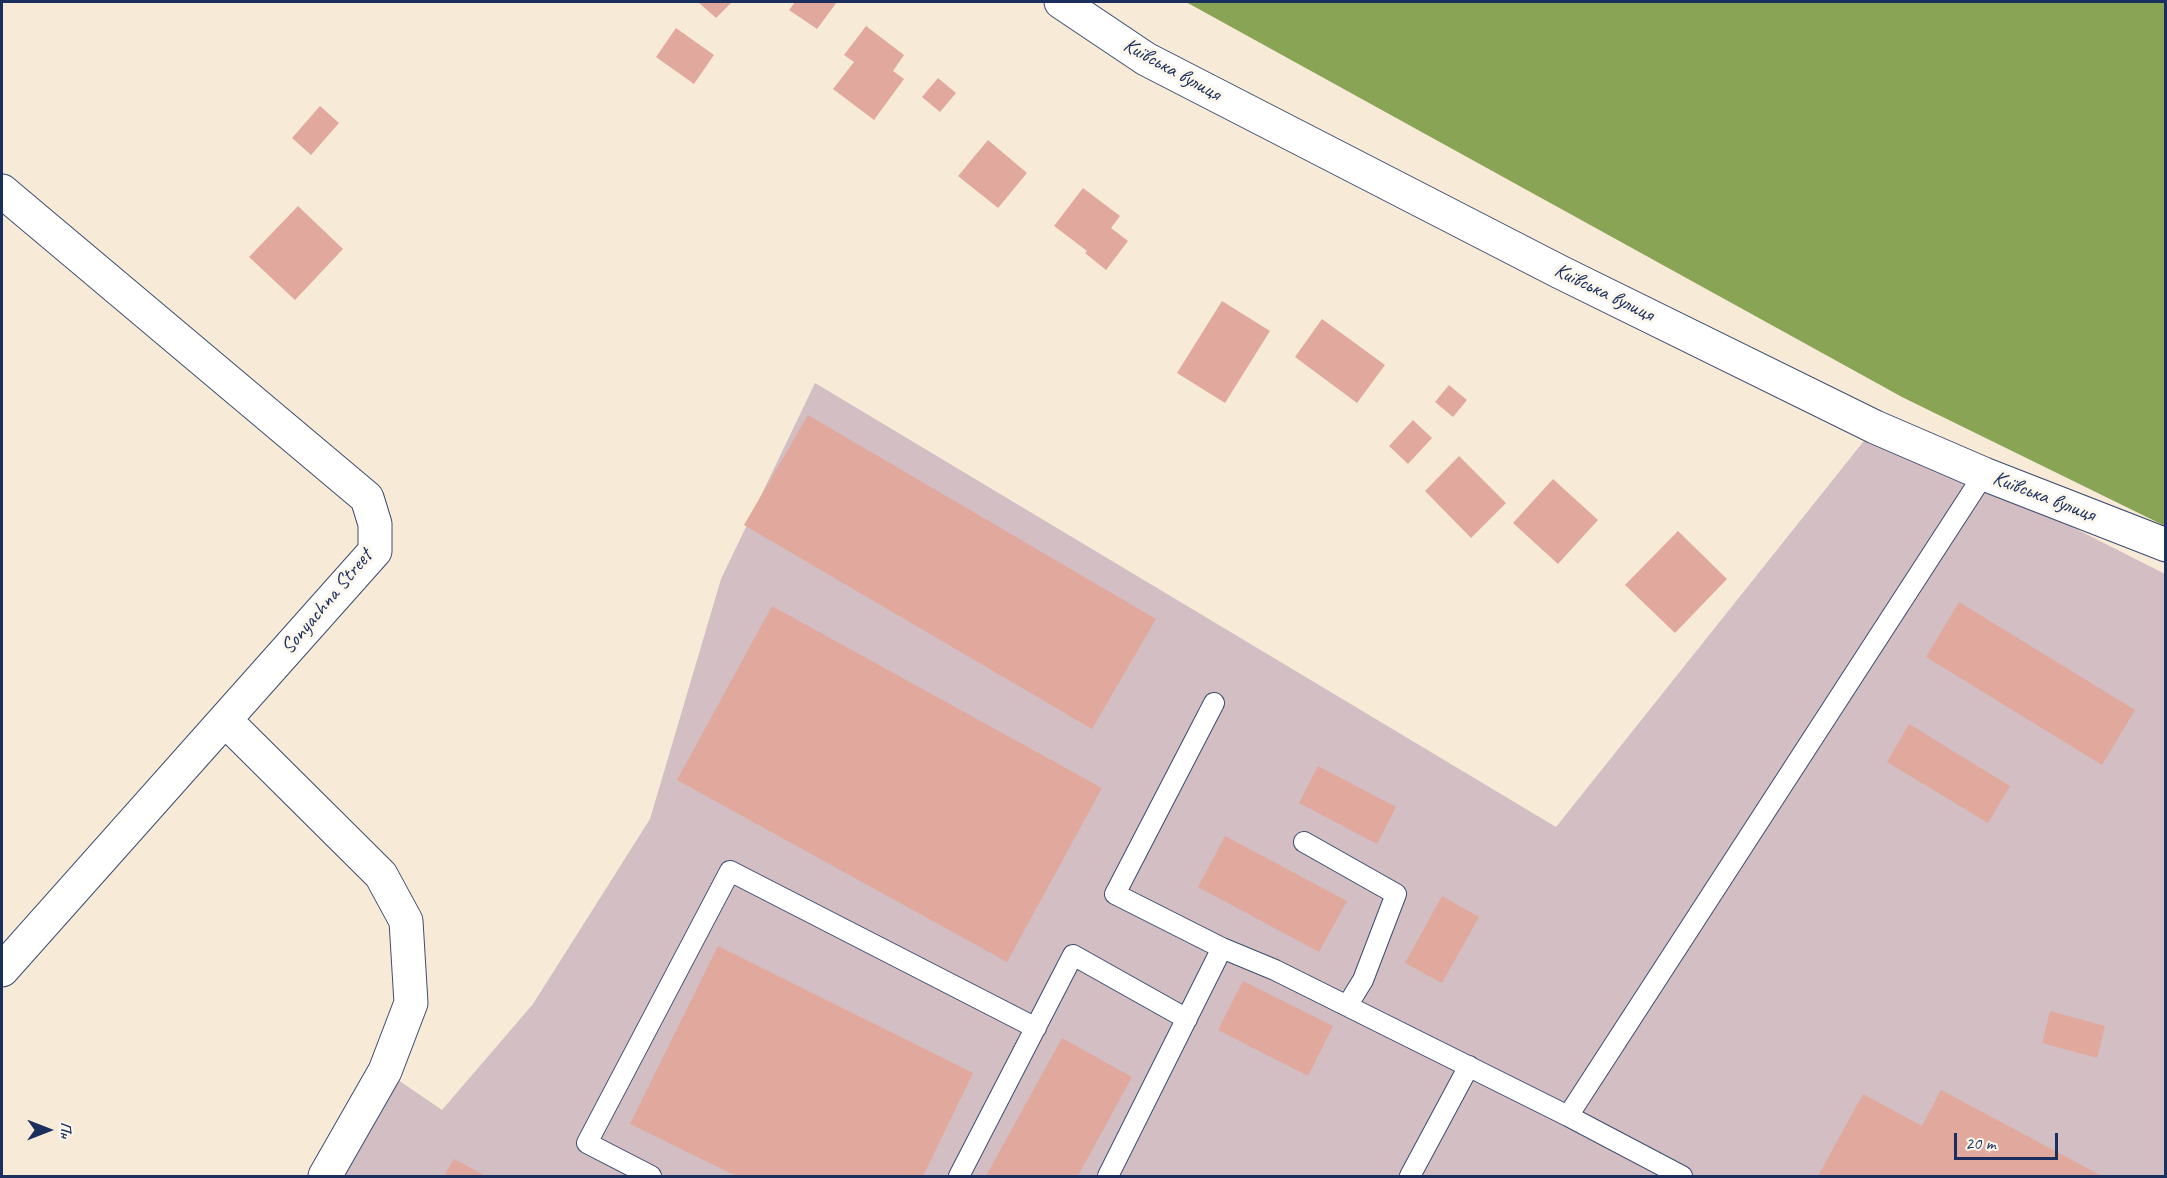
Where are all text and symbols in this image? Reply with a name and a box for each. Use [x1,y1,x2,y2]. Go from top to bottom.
street label: Київська вулиця [1119,33,1225,107]
street label: Київська вулиця [1550,258,1658,328]
street label: Київська вулиця [1989,466,2099,528]
street label: Sonyachna Street [276,545,378,659]
north arrow [18,1100,78,1160]
scale bar [1957,1121,2060,1159]
text: Пн [56,1122,76,1138]
text: 20 m [1965,1132,1996,1154]

